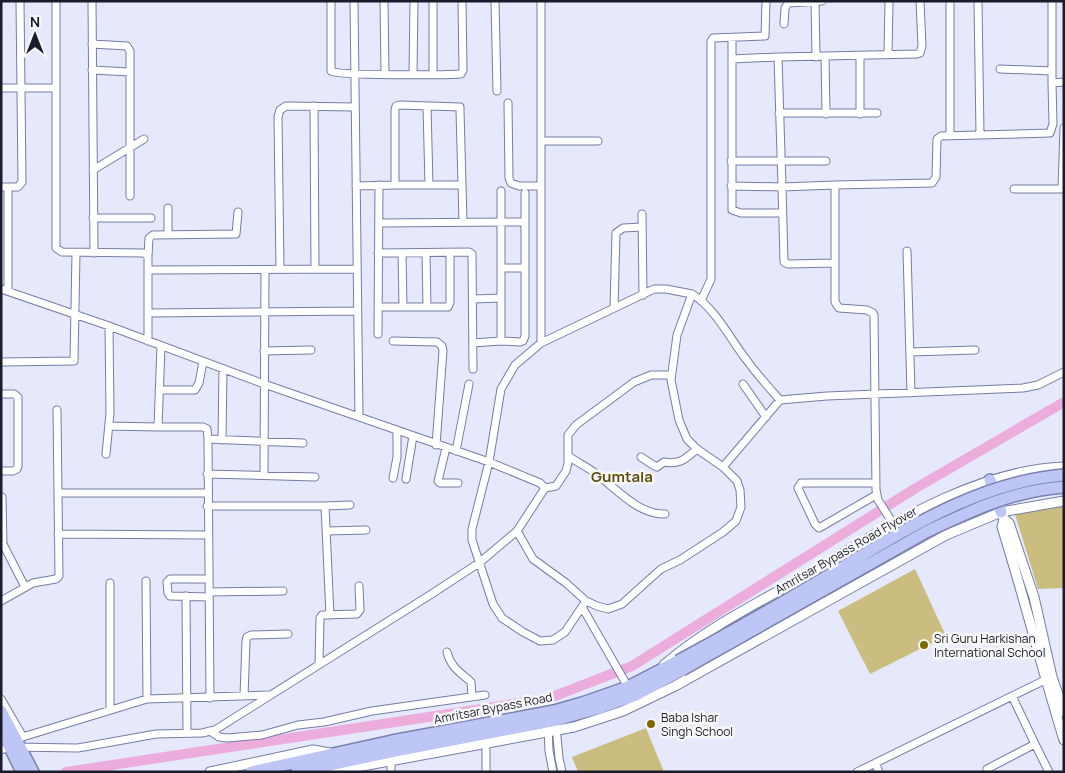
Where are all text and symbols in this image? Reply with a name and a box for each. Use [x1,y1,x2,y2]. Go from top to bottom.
north arrow [10,10,60,60]
text: N [30,12,40,31]
district label: Gumtala [591,466,653,487]
street label: Amritsar Bypass Road Flyover [772,502,921,598]
place label: Sri Guru Harkishan International School [934,630,1046,661]
marker: Sri Guru Harkishan International School [918,639,930,651]
street label: Amritsar Bypass Road [432,688,554,728]
place label: Baba Ishar Singh School [661,709,733,740]
marker: Baba Ishar Singh School [645,718,657,730]

